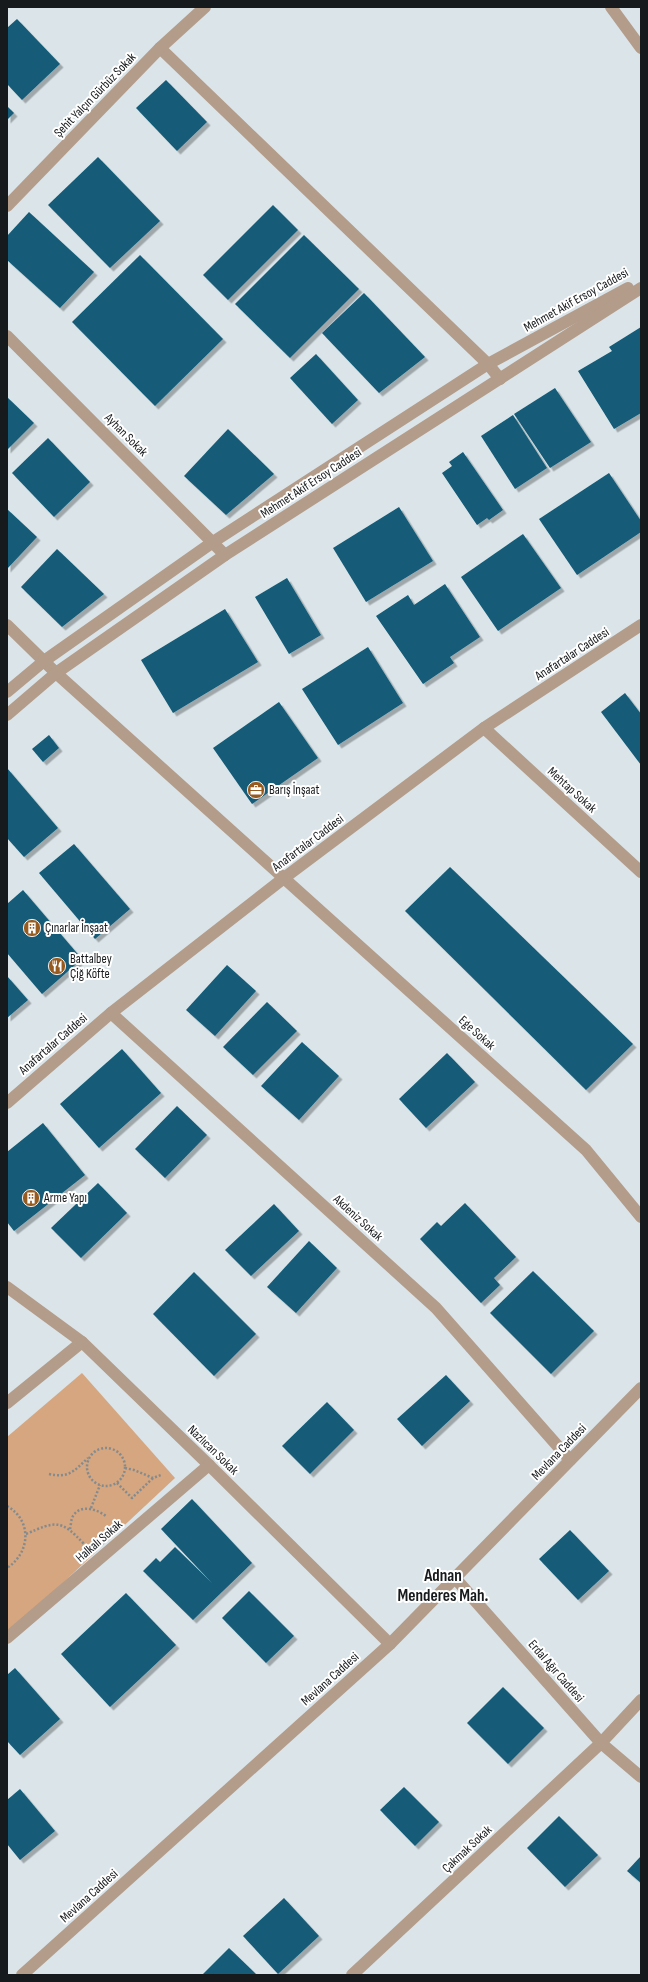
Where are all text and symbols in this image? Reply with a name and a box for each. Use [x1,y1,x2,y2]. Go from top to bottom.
street label: Şehit Yalçın Gürbüz Sokak [51,49,139,141]
street label: Mehmet Akif Ersoy Caddesi [521,265,631,335]
street label: Ayhan Sokak [100,409,151,460]
street label: Mehmet Akif Ersoy Caddesi [257,444,365,522]
street label: Anafartalar Caddesi [531,624,612,684]
street label: Mehtap Sokak [544,764,600,816]
office icon: Barış İnşaat [246,780,266,800]
place label: Barış İnşaat [269,781,320,798]
street label: Anafartalar Caddesi [268,811,347,876]
building icon: Çınarlar İnşaat [22,918,42,938]
place label: Çınarlar İnşaat [45,919,108,936]
place label: Battalbey Çiğ Köfte [70,951,112,982]
restaurant icon: Battalbey Çiğ Köfte [47,956,67,976]
street label: Anafartalar Caddesi [15,1010,90,1079]
street label: Ege Sokak [455,1012,499,1054]
building icon: Arme Yapı [21,1188,41,1208]
place label: Arme Yapı [43,1190,87,1206]
street label: Akdeniz Sokak [329,1191,386,1245]
street label: Mevlana Caddesi [528,1420,590,1484]
street label: Nazlıcan Sokak [184,1422,242,1478]
street label: Halkalı Sokak [72,1516,126,1566]
district label: Adnan Menderes Mah. [398,1566,489,1606]
street label: Erdal Ağır Caddesi [525,1637,587,1705]
street label: Mevlana Caddesi [298,1649,362,1709]
street label: Çakmak Sokak [439,1822,495,1876]
street label: Mevlana Caddesi [57,1866,121,1926]

